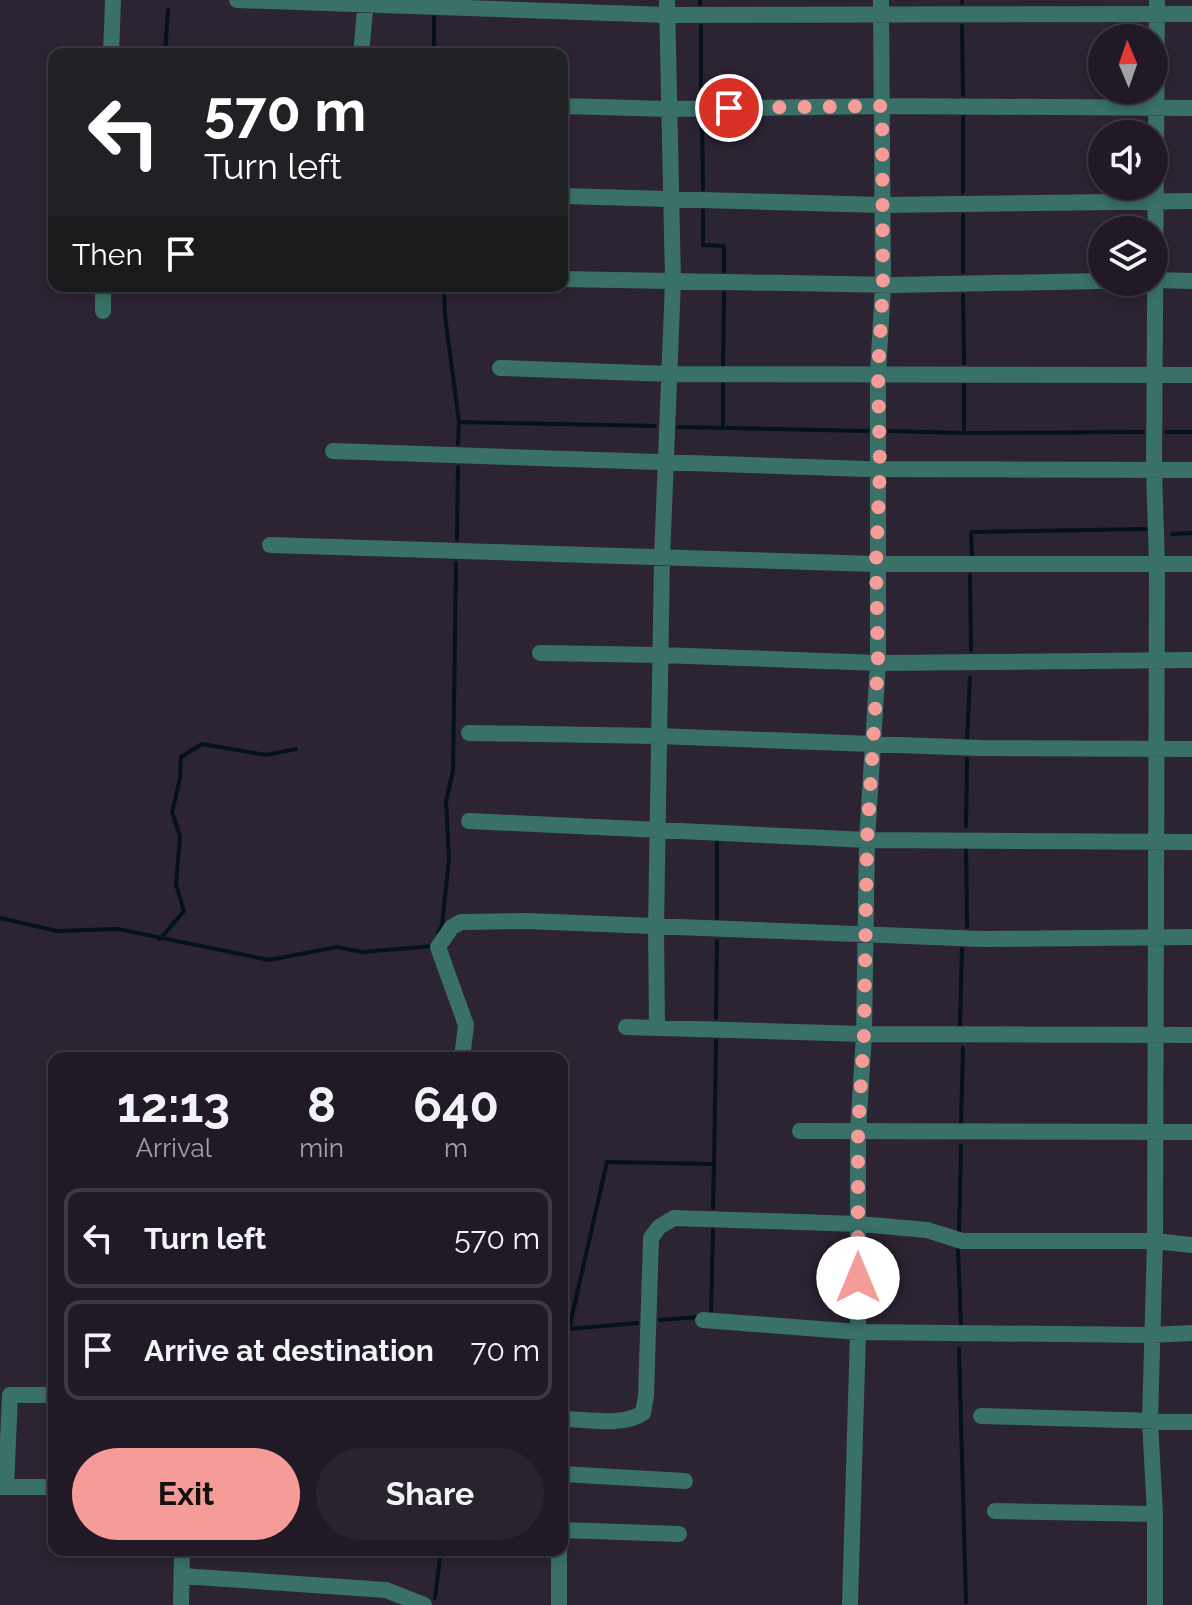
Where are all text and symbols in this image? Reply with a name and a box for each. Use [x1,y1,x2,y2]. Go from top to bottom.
north arrow [1088,24,1168,104]
map controls [1088,24,1168,296]
pin [695,74,763,142]
text: 570 m [204,78,366,144]
icon: left [72,80,176,184]
icon: arrive [707,86,751,130]
button: sound [1088,120,1168,200]
text: Turn left [204,145,342,187]
button: layers [1088,216,1168,296]
icon: arrive [159,232,203,276]
text: Then [72,237,143,272]
text: 12:13 [117,1077,230,1133]
text: 8 [307,1077,336,1133]
text: 640 [413,1077,499,1133]
text: Arrival [135,1133,212,1163]
text: min [299,1133,344,1163]
text: m [444,1133,468,1163]
icon: left [76,1216,120,1260]
text: Turn left [144,1221,266,1256]
text: 570 m [454,1221,540,1256]
position arrow [816,1236,900,1320]
icon: arrive [76,1328,120,1372]
text: Arrive at destination [144,1333,434,1368]
text: 70 m [470,1333,540,1368]
button: Exit [72,1448,300,1540]
button: Share [316,1448,544,1540]

